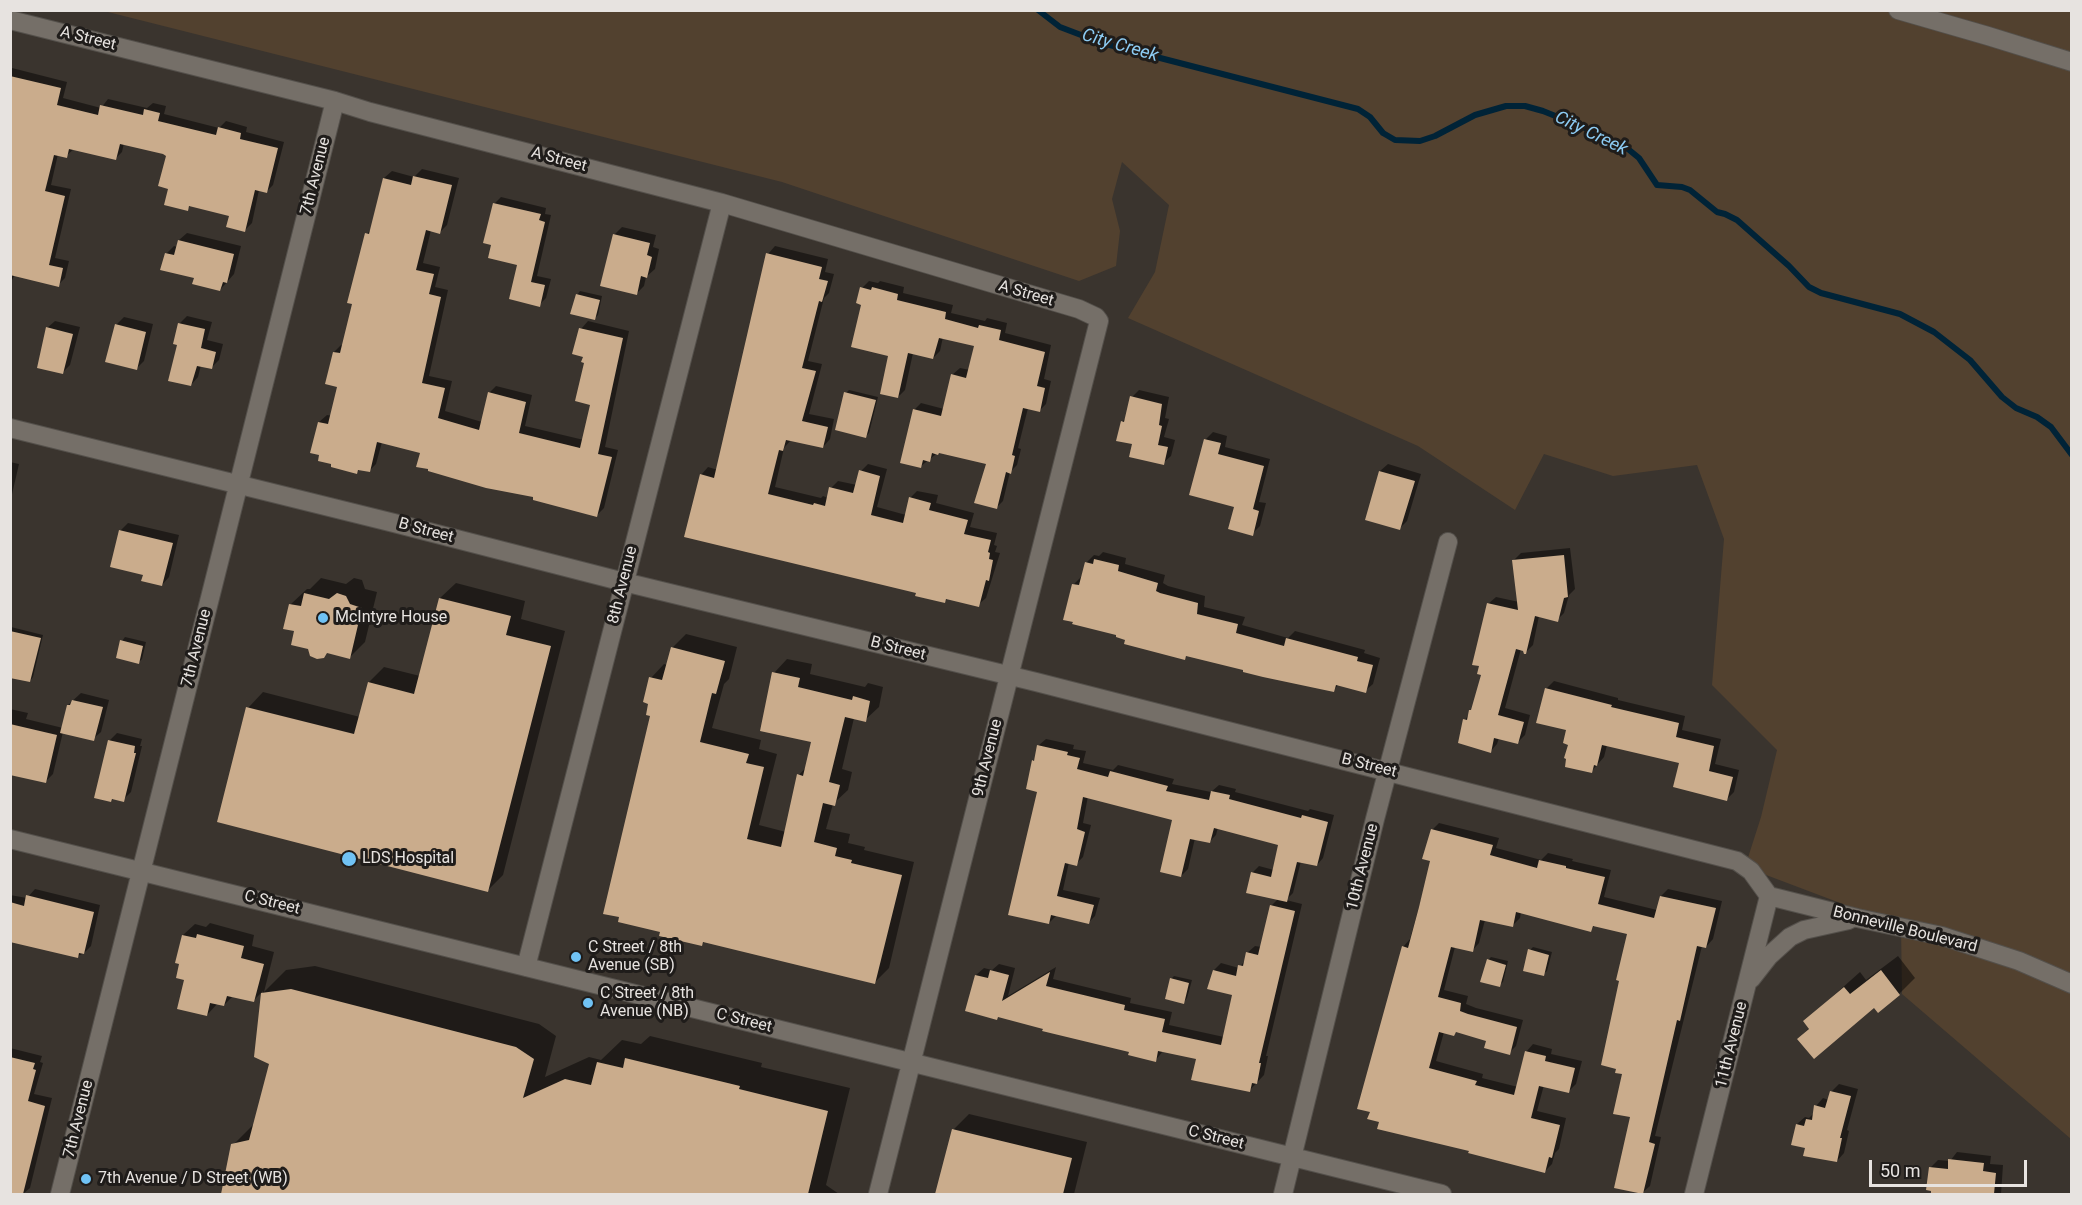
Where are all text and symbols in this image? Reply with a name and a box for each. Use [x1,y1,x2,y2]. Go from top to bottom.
street label: A Street [58,23,118,55]
water label: City Creek [1079,25,1161,67]
water label: City Creek [1551,107,1631,161]
street label: 7th Avenue [297,135,335,217]
street label: A Street [529,143,589,177]
street label: A Street [996,277,1056,311]
street label: B Street [396,514,456,548]
street label: 8th Avenue [604,544,642,626]
street label: 7th Avenue [178,607,216,689]
place label: McIntyre House [335,608,447,628]
marker: McIntyre House [316,611,330,625]
street label: B Street [868,633,928,665]
street label: 9th Avenue [969,717,1007,799]
street label: B Street [1339,750,1399,782]
street label: 10th Avenue [1343,822,1383,912]
place label: LDS Hospital [362,849,454,869]
marker: LDS Hospital [340,850,358,868]
street label: C Street [242,887,302,919]
street label: Bonneville Boulevard [1831,903,1979,957]
place label: C Street / 8th Avenue (SB) [588,938,682,976]
marker: C Street / 8th Avenue (SB) [569,950,583,964]
place label: C Street / 8th Avenue (NB) [600,984,694,1022]
marker: C Street / 8th Avenue (NB) [581,996,595,1010]
street label: 11th Avenue [1712,1000,1752,1090]
street label: C Street [714,1005,774,1037]
street label: 7th Avenue [60,1078,98,1160]
street label: C Street [1186,1122,1246,1154]
scale bar [1872,1148,2030,1186]
text: 50 m [1880,1160,1920,1181]
place label: 7th Avenue / D Street (WB) [98,1169,288,1189]
marker: 7th Avenue / D Street (WB) [79,1172,93,1186]

